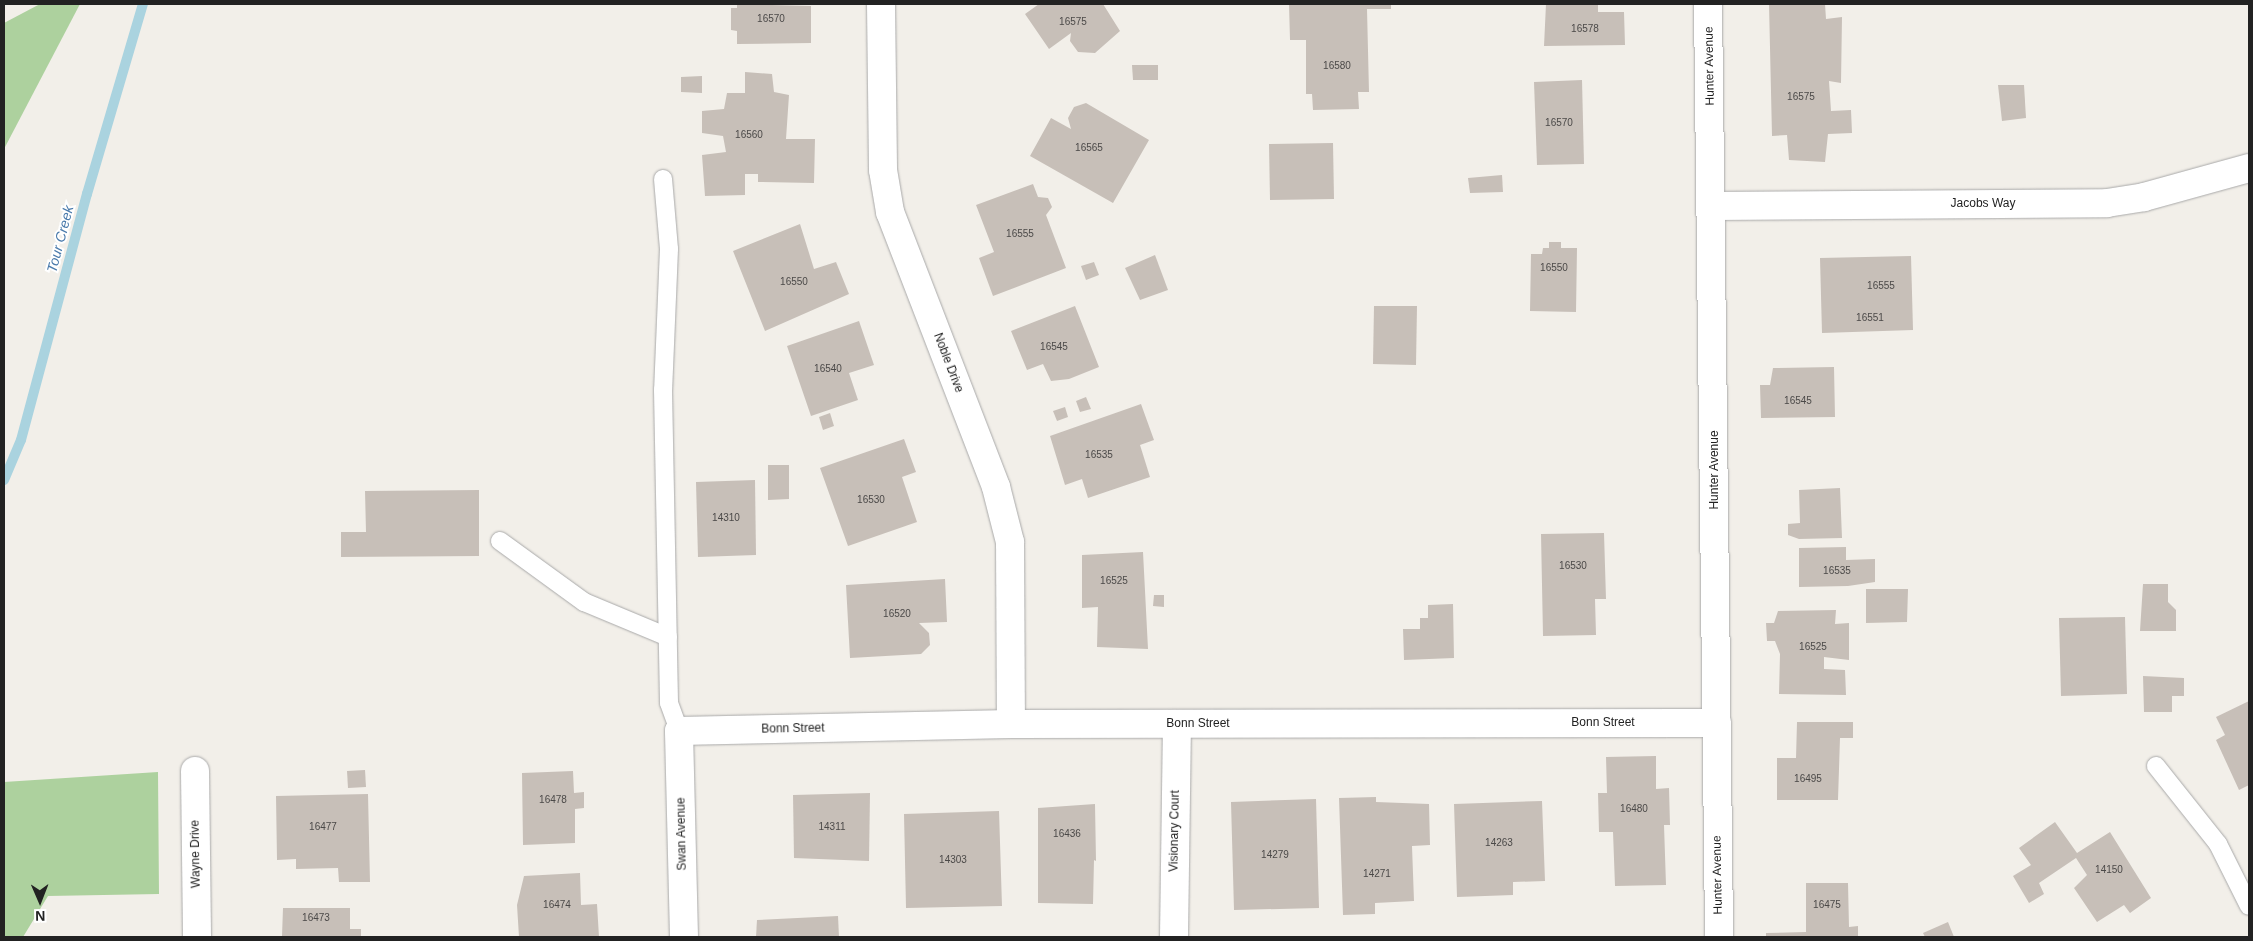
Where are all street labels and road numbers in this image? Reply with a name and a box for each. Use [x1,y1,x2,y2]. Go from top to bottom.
street label: Hunter Avenue [1702,26,1718,106]
street label: Jacobs Way [1951,197,2015,211]
street label: Noble Drive [930,331,966,395]
street label: Hunter Avenue [1708,430,1722,510]
street label: Bonn Street [1571,716,1635,730]
street label: Bonn Street [1166,717,1230,731]
street label: Bonn Street [761,721,825,737]
street label: Visionary Court [1167,790,1183,872]
street label: Swan Avenue [674,797,690,871]
street label: Wayne Drive [188,820,204,888]
street label: Hunter Avenue [1710,835,1726,915]

